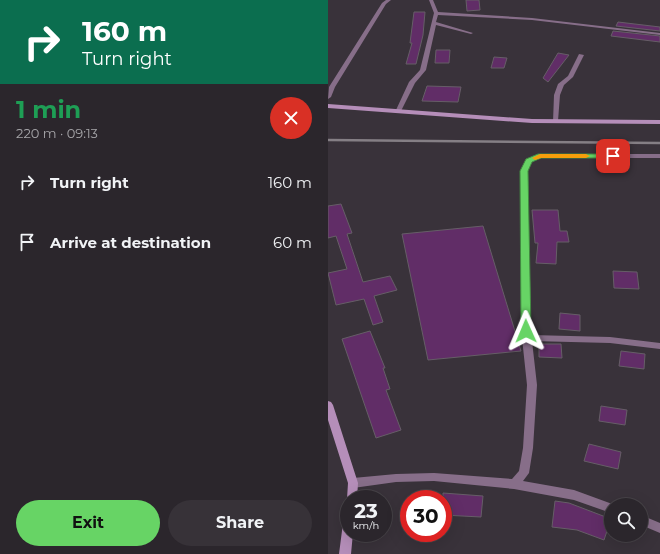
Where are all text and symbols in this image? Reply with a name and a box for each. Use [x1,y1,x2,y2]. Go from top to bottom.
text: 160 m [82,14,167,48]
icon: right [16,16,68,68]
text: Turn right [82,48,172,70]
text: 1 min [16,95,81,124]
button: close [270,97,312,139]
text: 220 m · 09:13 [16,125,98,141]
pin [596,139,630,173]
icon: arrive [602,145,624,167]
icon: right [16,171,38,193]
text: Turn right [50,173,129,192]
text: 160 m [268,173,312,192]
icon: arrive [16,231,38,253]
text: Arrive at destination [50,233,211,252]
text: 60 m [273,233,312,252]
position arrow [505,310,547,352]
speed limit sign: 30 [400,490,452,542]
map controls [604,498,648,542]
button: search [604,498,648,542]
text: 23 [354,499,378,523]
button: Exit [16,500,160,546]
button: Share [168,500,312,546]
text: km/h [353,519,379,532]

